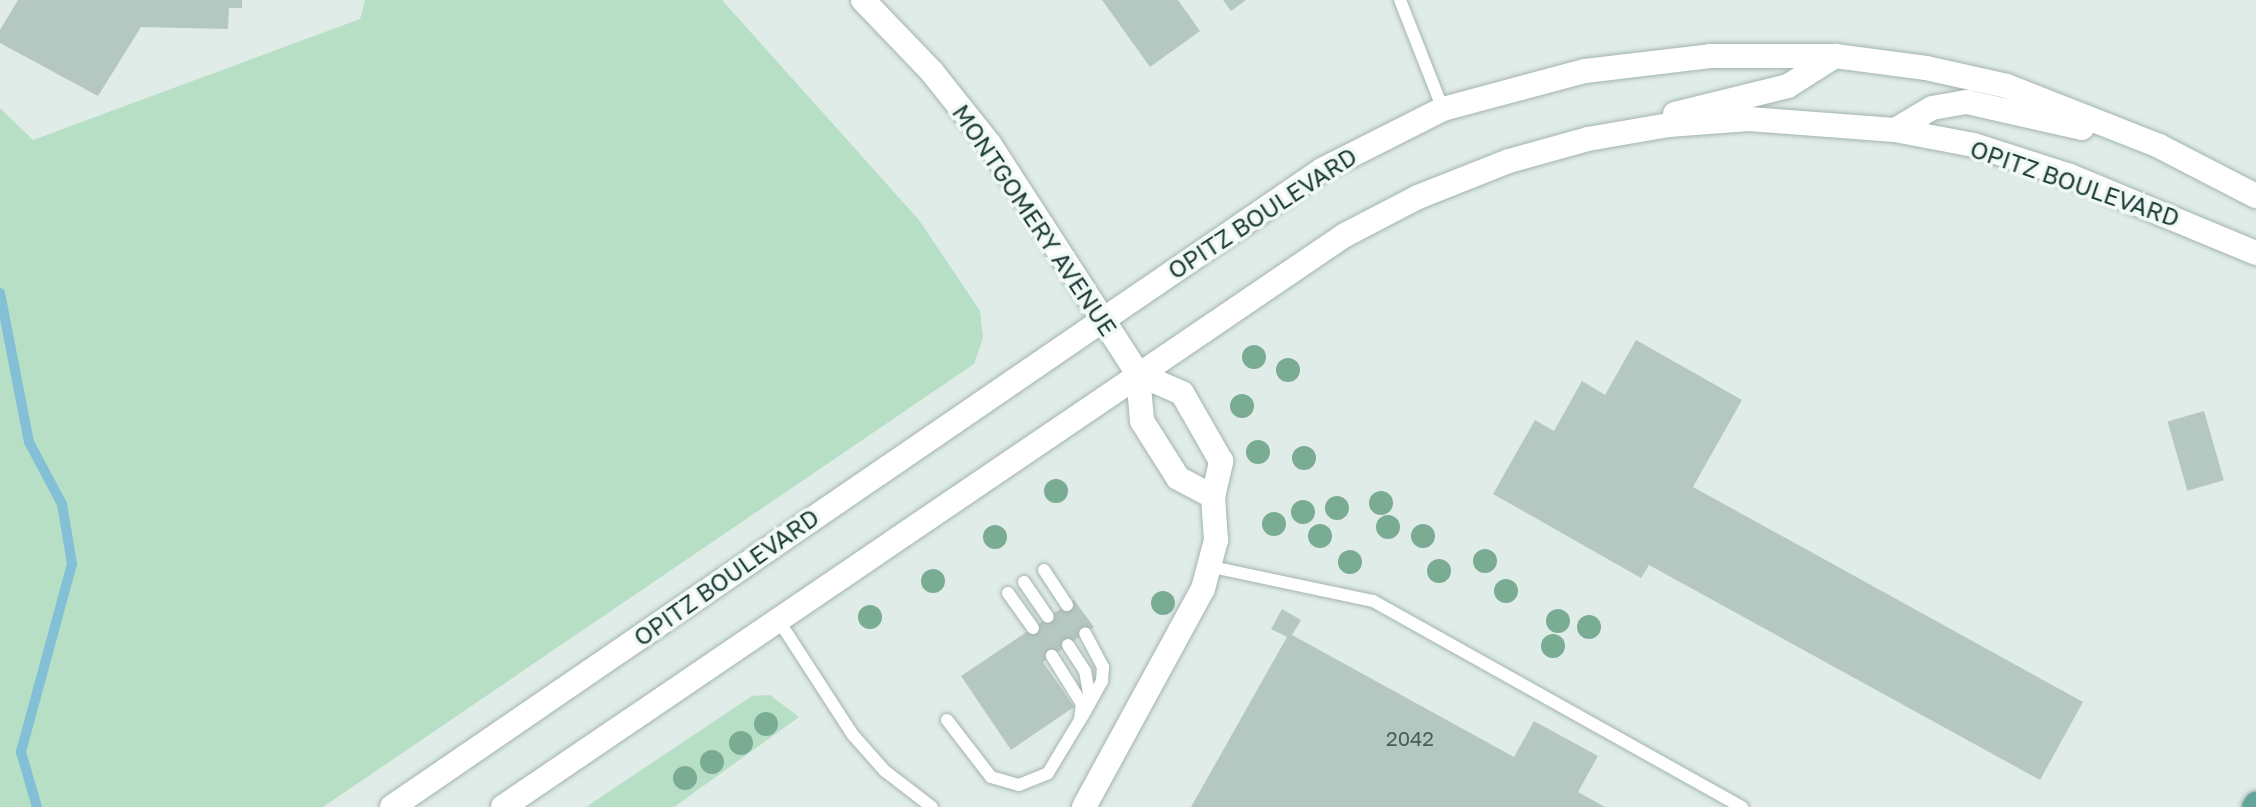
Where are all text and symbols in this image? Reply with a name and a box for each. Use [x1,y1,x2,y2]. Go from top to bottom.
street label: MONTGOMERY AVENUE [947,99,1123,341]
street label: OPITZ BOULEVARD [1967,134,2183,232]
street label: OPITZ BOULEVARD [1162,141,1362,285]
street label: OPITZ BOULEVARD [628,502,824,652]
house number: 2042 [1386,726,1434,750]

